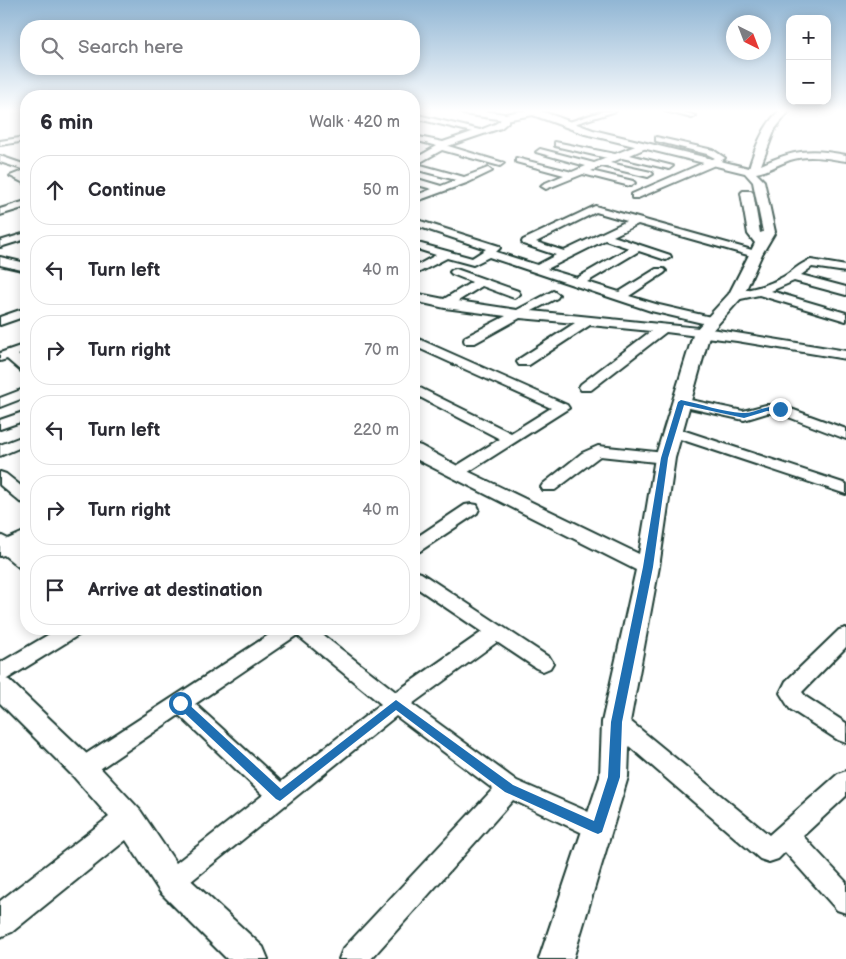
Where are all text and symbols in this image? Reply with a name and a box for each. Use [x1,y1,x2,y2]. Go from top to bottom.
north arrow [726,15,771,60]
map controls [786,15,831,105]
button: + [786,15,831,60]
search box [20,20,420,75]
icon: search [38,34,66,62]
text: Search here [78,36,183,59]
button: − [786,60,831,105]
text: 6 min [40,110,93,135]
text: Walk · 420 m [309,113,400,132]
icon: ahead [41,176,69,204]
text: Continue [88,179,166,202]
text: 50 m [363,181,399,200]
icon: left [41,256,69,284]
text: Turn left [88,259,160,282]
text: 40 m [362,261,399,280]
icon: right [41,336,69,364]
text: Turn right [88,339,171,362]
text: 70 m [364,341,399,360]
route end [769,398,792,421]
icon: left [41,416,69,444]
text: Turn left [88,419,160,442]
text: 220 m [353,421,399,440]
icon: right [41,496,69,524]
text: Turn right [88,499,171,522]
text: 40 m [362,501,399,520]
icon: arrive [41,576,69,604]
text: Arrive at destination [88,579,263,602]
route start [169,692,192,715]

